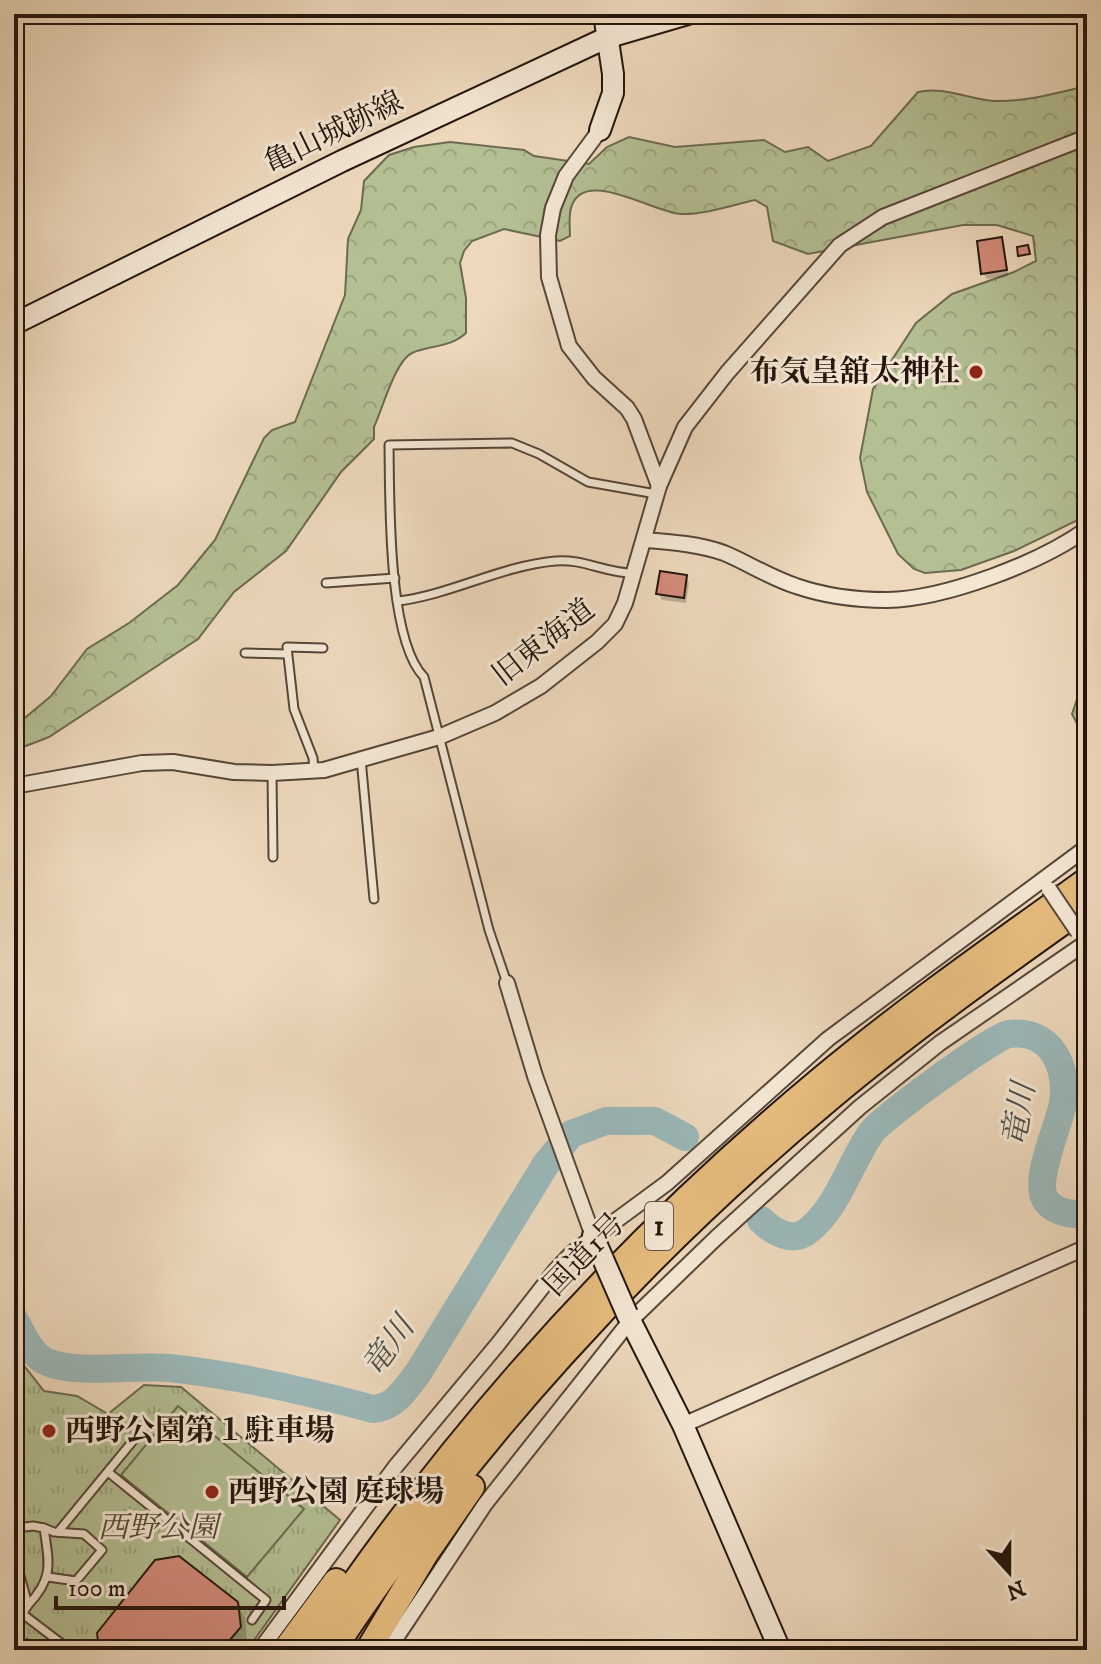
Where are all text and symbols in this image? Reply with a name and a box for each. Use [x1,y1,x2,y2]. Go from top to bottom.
street label: 亀山城跡線 [258,83,410,183]
place label: 布気皇舘太神社 [750,354,960,391]
marker: 布気皇舘太神社 [967,363,985,381]
street label: 旧東海道 [485,591,603,695]
water label: 竜川 [995,1077,1046,1150]
road number: 1 [645,1202,673,1250]
street label: 国道1号 [537,1206,633,1304]
water label: 竜川 [354,1307,426,1385]
place label: 西野公園第１駐車場 [65,1413,335,1450]
marker: 西野公園第１駐車場 [40,1422,58,1440]
place label: 西野公園 庭球場 [228,1474,444,1511]
marker: 西野公園 庭球場 [203,1483,221,1501]
park label: 西野公園 [98,1510,223,1547]
north arrow [969,1532,1049,1612]
scale bar [56,1560,284,1610]
text: N [1002,1573,1029,1605]
text: 100 m [68,1574,126,1604]

